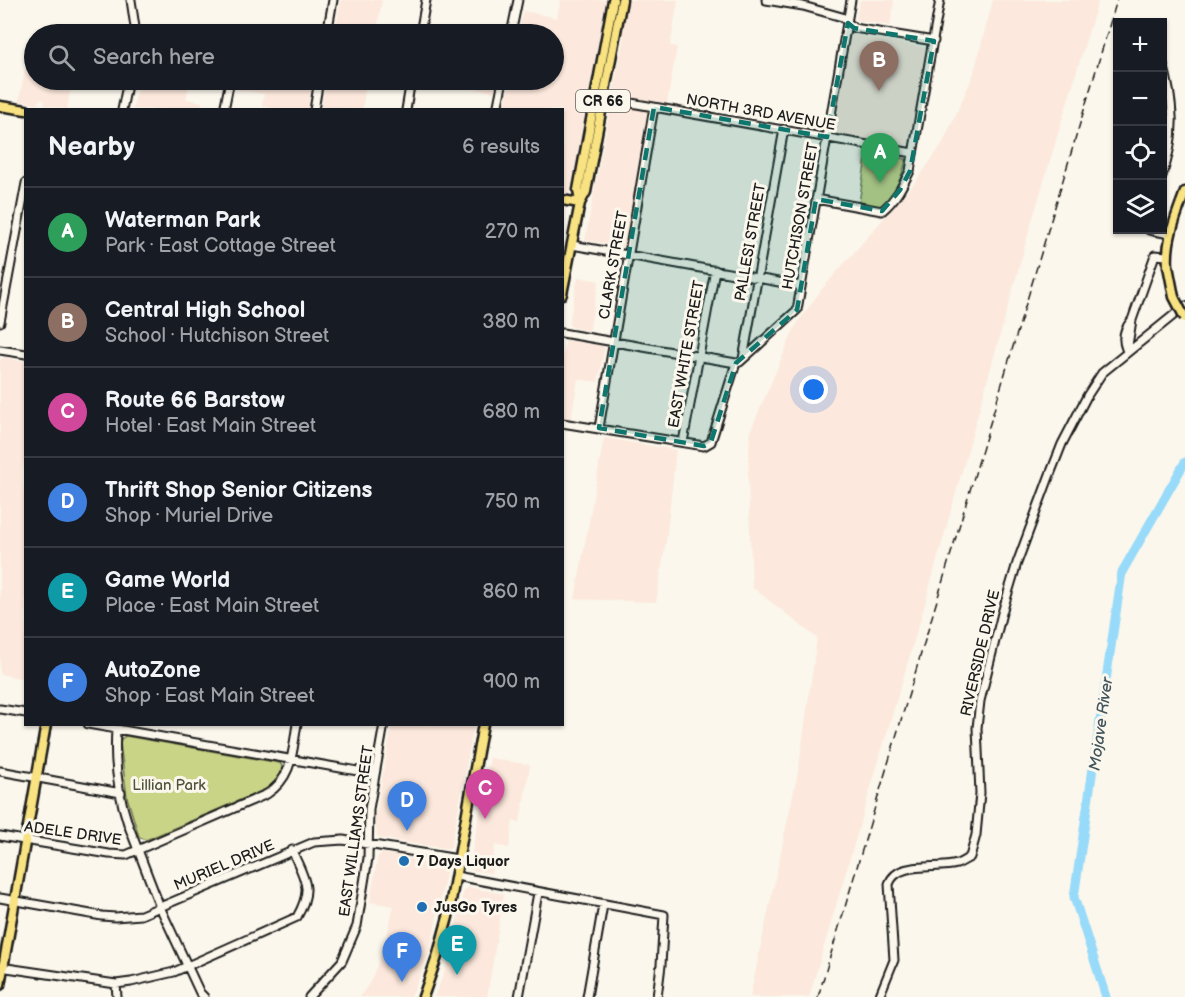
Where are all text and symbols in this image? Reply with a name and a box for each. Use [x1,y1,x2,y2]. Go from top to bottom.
map controls [1113,18,1167,234]
button: + [1113,18,1167,72]
search box [24,24,564,90]
icon: search [45,41,78,74]
pin: B [860,42,898,91]
text: Search here [93,44,215,71]
button: − [1113,72,1167,126]
road number: CR 66 [576,90,630,112]
street label: NORTH 3RD AVENUE [685,90,837,135]
button: locate [1113,126,1167,180]
text: Nearby [48,132,135,163]
pin: A [860,134,900,183]
text: 6 results [462,135,540,159]
street label: HUTCHISON STREET [778,141,823,291]
button: layers [1113,180,1167,234]
street label: PALLESI STREET [731,182,770,303]
text: Waterman Park [105,207,261,234]
street label: CLARK STREET [595,209,632,321]
text: A [61,220,74,244]
text: 270 m [485,220,540,244]
text: Park · East Cottage Street [105,234,336,258]
street label: EAST WHITE STREET [664,279,709,429]
text: Central High School [105,297,305,324]
text: B [60,310,75,334]
text: 380 m [482,310,540,334]
text: School · Hutchison Street [105,324,329,348]
your location [799,375,828,404]
text: Route 66 Barstow [105,387,285,414]
text: C [60,400,75,424]
text: 680 m [482,400,540,424]
text: Hotel · East Main Street [105,414,316,438]
text: Thrift Shop Senior Citizens [105,477,372,504]
text: D [61,490,74,514]
text: 750 m [485,490,540,514]
text: Shop · Muriel Drive [105,504,273,528]
text: Game World [105,567,230,594]
text: E [61,580,74,604]
text: 860 m [482,580,540,604]
street label: RIVERSIDE DRIVE [957,588,1004,718]
text: Place · East Main Street [105,594,319,618]
text: AutoZone [105,657,201,684]
text: F [61,670,74,694]
text: 900 m [483,670,540,694]
water label: Mojave River [1086,675,1118,772]
text: Shop · East Main Street [105,684,315,708]
street label: EAST WILLIAMS STREET [335,744,378,918]
pin: C [466,770,504,819]
park label: Lillian Park [132,776,206,795]
pin: D [388,782,426,831]
street label: ADELE DRIVE [23,817,123,850]
street label: MURIEL DRIVE [171,836,277,895]
place label: 7 Days Liquor [416,852,511,871]
marker: 7 Days Liquor [397,854,411,868]
place label: JusGo Tyres [434,898,517,917]
marker: JusGo Tyres [415,900,429,914]
pin: E [438,926,476,975]
pin: F [382,932,422,982]

